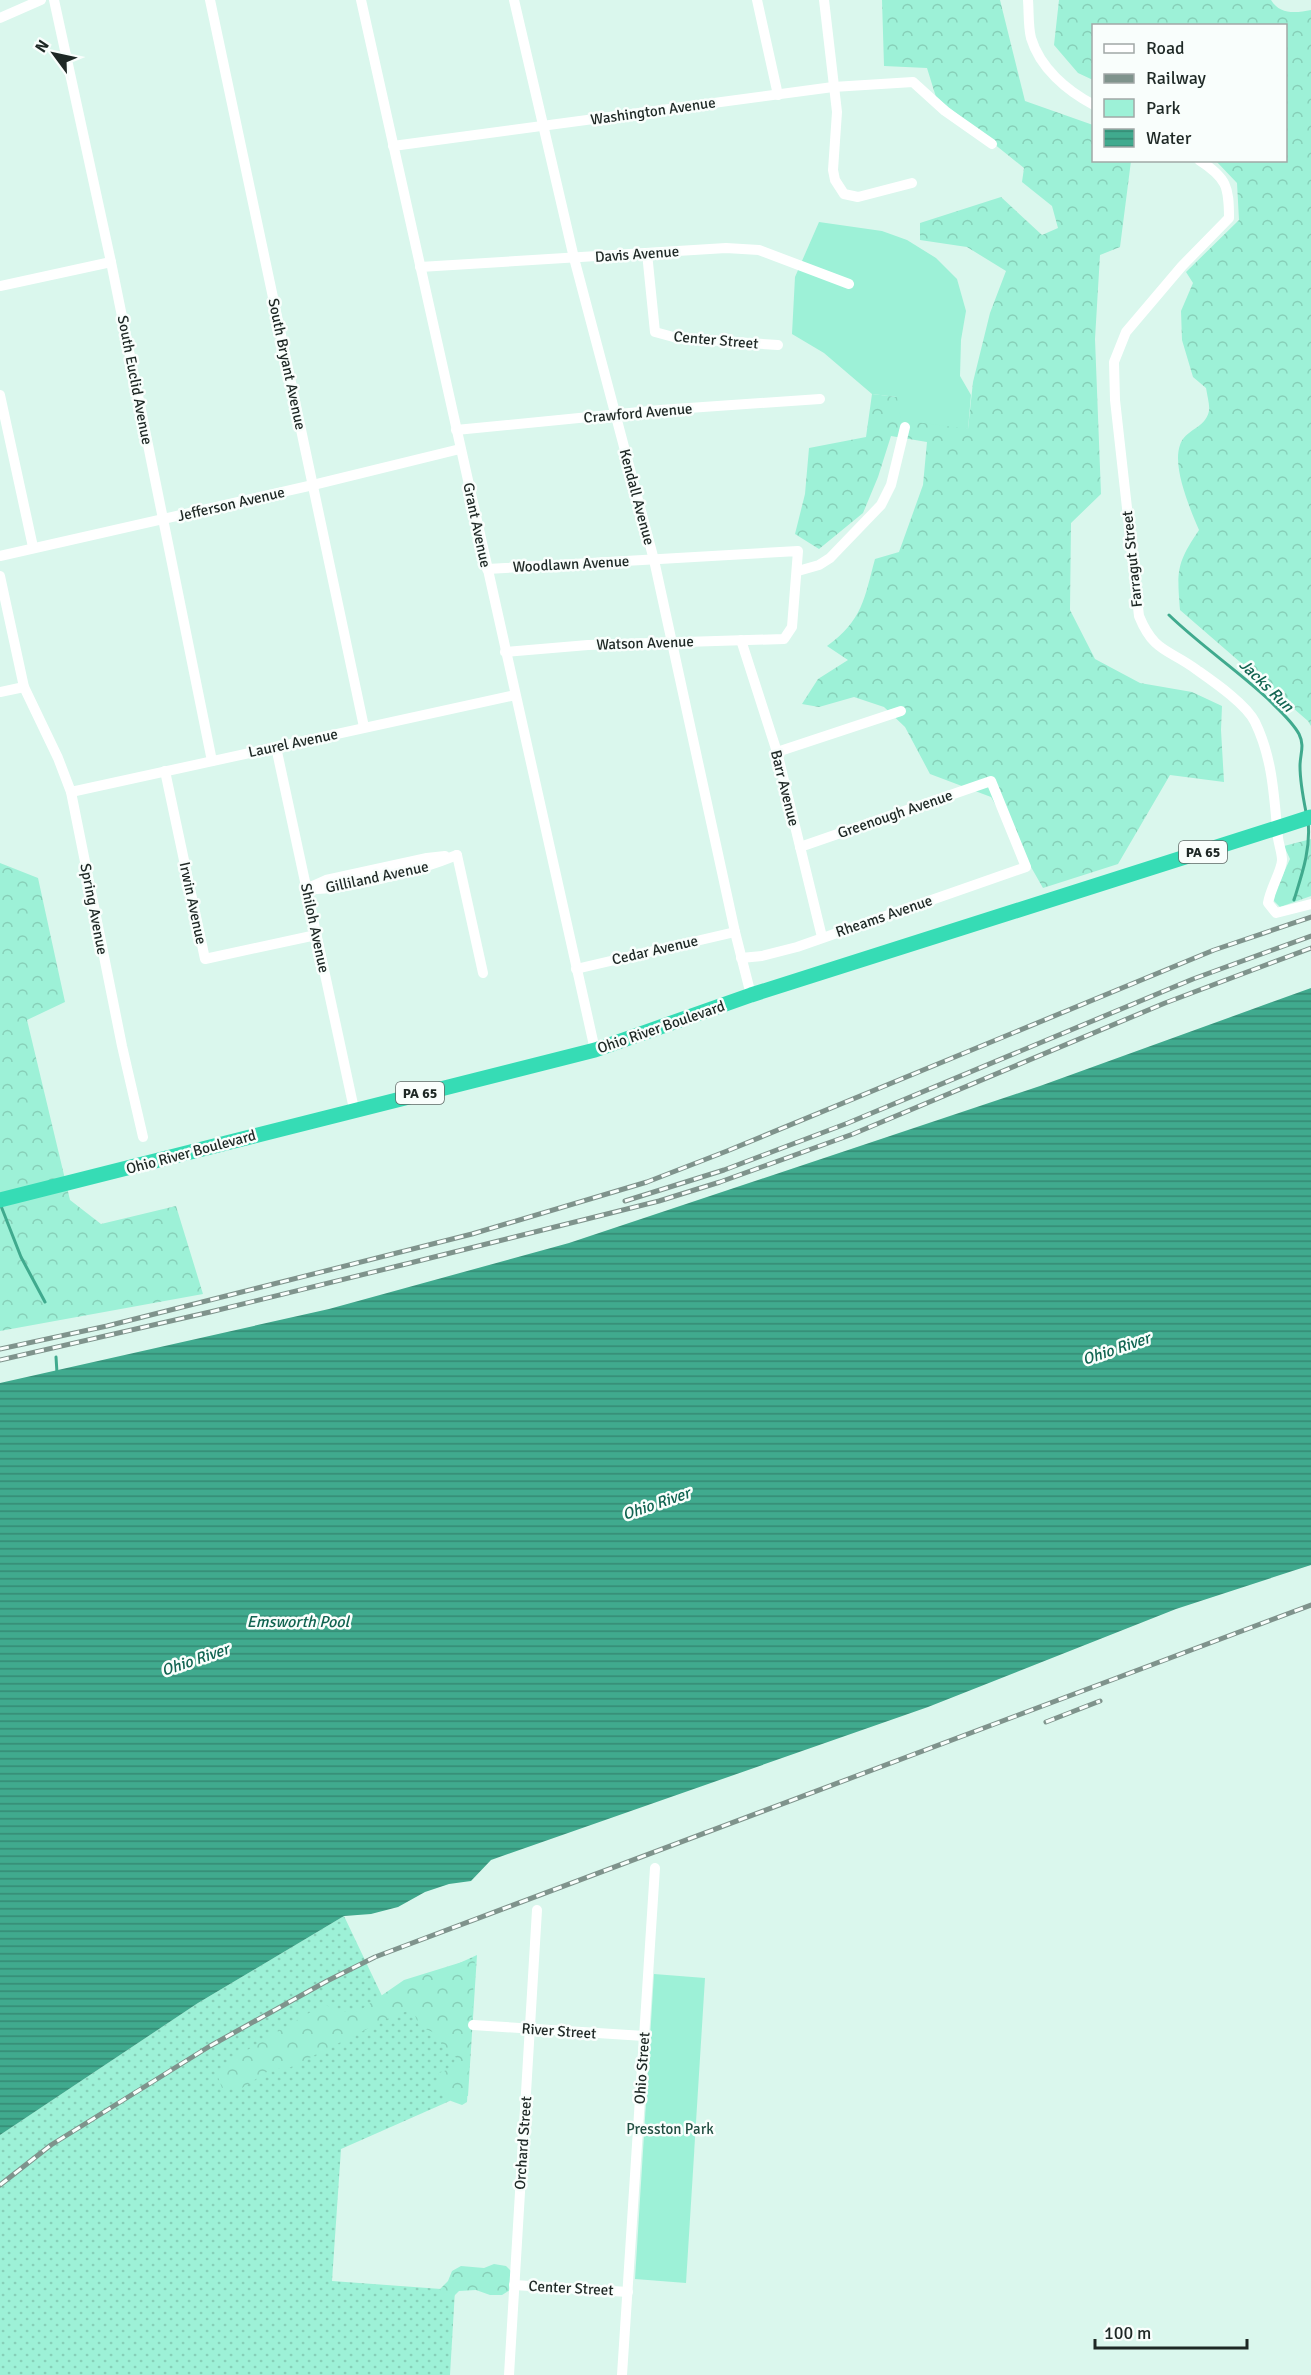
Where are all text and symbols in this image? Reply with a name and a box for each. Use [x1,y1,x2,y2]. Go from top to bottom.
north arrow [24,24,84,84]
legend [1092,24,1287,162]
text: N [31,36,54,56]
text: Road [1146,37,1185,59]
text: Railway [1146,67,1207,89]
street label: Washington Avenue [589,93,717,129]
text: Park [1146,97,1181,119]
text: Water [1146,127,1192,149]
street label: Davis Avenue [594,242,680,266]
street label: South Bryant Avenue [264,297,310,431]
street label: South Euclid Avenue [114,314,156,446]
street label: Center Street [673,327,759,353]
street label: Crawford Avenue [583,399,693,427]
street label: Kendall Avenue [616,447,658,547]
street label: Grant Avenue [459,481,495,569]
street label: Jefferson Avenue [176,483,286,525]
street label: Farragut Street [1118,510,1146,608]
street label: Woodlawn Avenue [512,552,630,576]
street label: Watson Avenue [596,632,694,654]
water label: Jacks Run [1235,655,1298,717]
street label: Laurel Avenue [247,725,339,761]
street label: Barr Avenue [767,748,803,828]
street label: Greenough Avenue [835,786,955,842]
road number: PA 65 [1179,841,1227,863]
street label: Gilliland Avenue [324,857,430,897]
street label: Irwin Avenue [175,860,211,946]
street label: Spring Avenue [76,862,112,956]
street label: Shiloh Avenue [297,882,333,974]
street label: Rheams Avenue [833,891,935,941]
street label: Cedar Avenue [610,931,700,969]
street label: Ohio River Boulevard [595,997,727,1057]
road number: PA 65 [396,1082,444,1104]
street label: Ohio River Boulevard [124,1126,258,1178]
water label: Ohio River [1080,1327,1155,1370]
water label: Ohio River [620,1482,695,1525]
water label: Emsworth Pool [247,1612,351,1632]
water label: Ohio River [159,1638,234,1681]
street label: River Street [521,2019,597,2043]
street label: Ohio Street [631,2031,653,2105]
street label: Orchard Street [511,2096,535,2190]
park label: Presston Park [626,2120,714,2138]
street label: Center Street [528,2277,614,2299]
scale bar [1095,2312,1246,2350]
text: 100 m [1104,2322,1151,2344]

